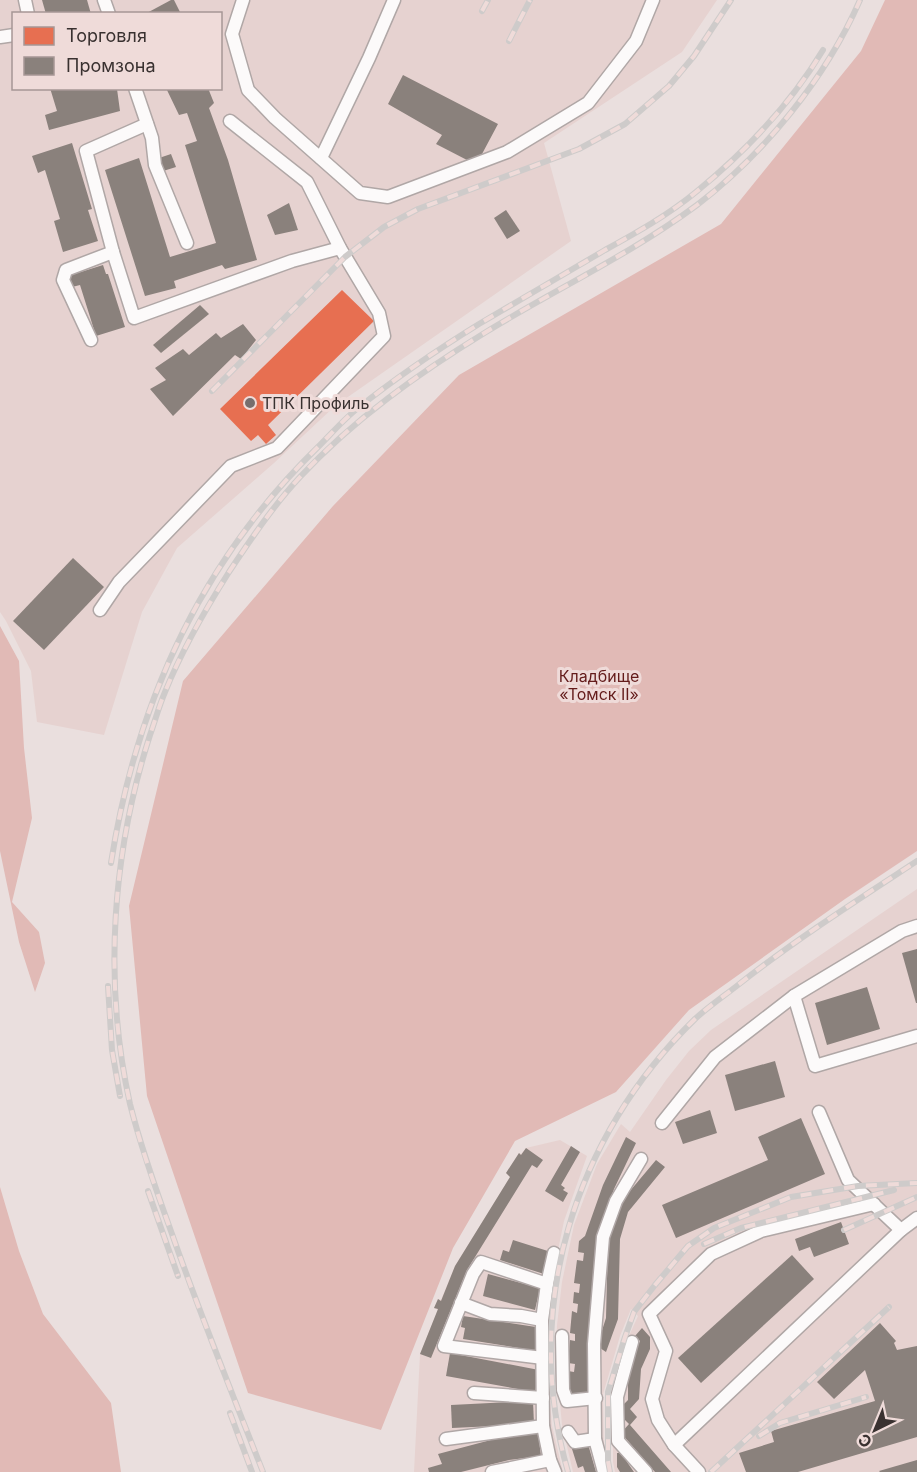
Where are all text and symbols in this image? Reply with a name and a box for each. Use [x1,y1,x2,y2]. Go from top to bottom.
legend [12,12,222,90]
text: Торговля [66,25,147,46]
text: Промзона [66,55,156,76]
place label: ТПК Профиль [262,393,369,413]
marker: ТПК Профиль [243,396,257,410]
park label: Кладбище «Томск II» [559,666,639,704]
north arrow [845,1400,905,1460]
text: С [854,1430,876,1452]

